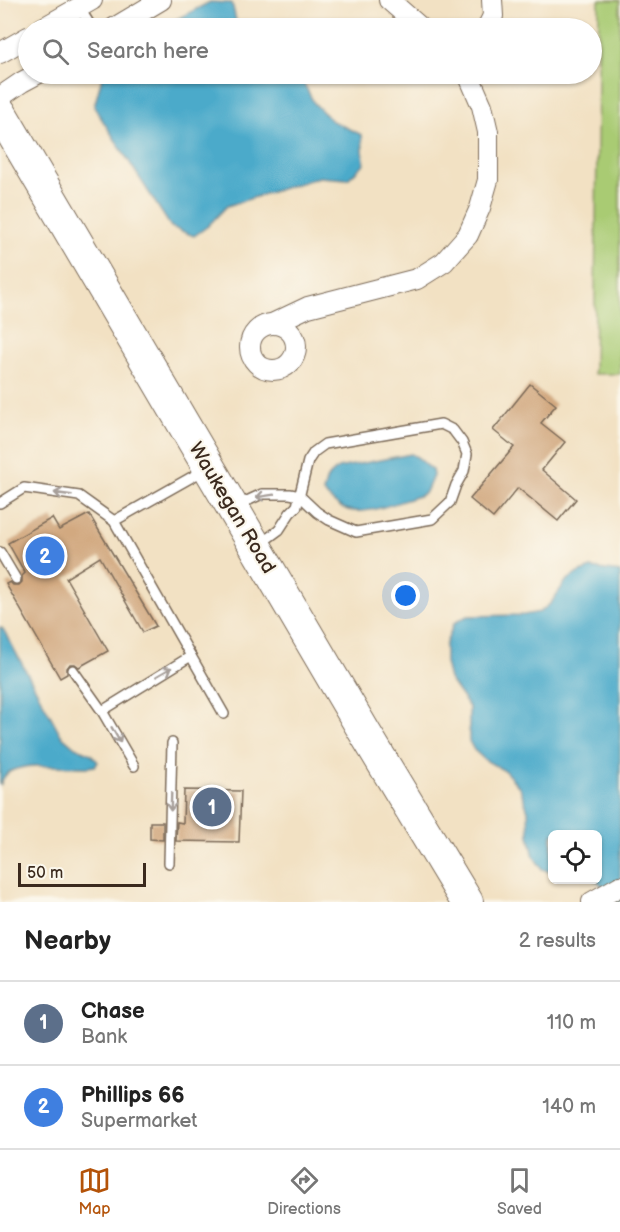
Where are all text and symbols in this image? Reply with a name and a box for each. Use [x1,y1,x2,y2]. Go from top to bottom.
search box [18,18,602,84]
icon: search [39,35,72,68]
text: Search here [87,38,209,65]
street label: Waukegan Road [183,438,281,578]
one-way arrow [54,489,74,500]
one-way arrow [256,491,275,502]
pin: 2 [26,534,64,578]
your location [391,581,420,610]
one-way arrow [155,666,172,678]
one-way arrow [110,726,122,743]
pin: 1 [192,784,232,830]
one-way arrow [165,791,177,811]
map controls [548,830,602,884]
button: locate [548,830,602,884]
scale bar [18,860,146,888]
text: 50 m [27,864,63,883]
text: Nearby [24,926,111,957]
text: 2 results [519,929,596,953]
text: Chase [81,998,145,1025]
text: 1 [39,1011,48,1035]
text: 110 m [547,1011,596,1035]
text: Bank [81,1025,127,1049]
text: Phillips 66 [81,1082,185,1109]
text: 2 [38,1095,49,1119]
text: 140 m [542,1095,596,1119]
text: Supermarket [81,1109,197,1133]
tab: Map [78,1164,111,1219]
tab: Directions [267,1164,341,1219]
tab: Saved [497,1164,542,1219]

